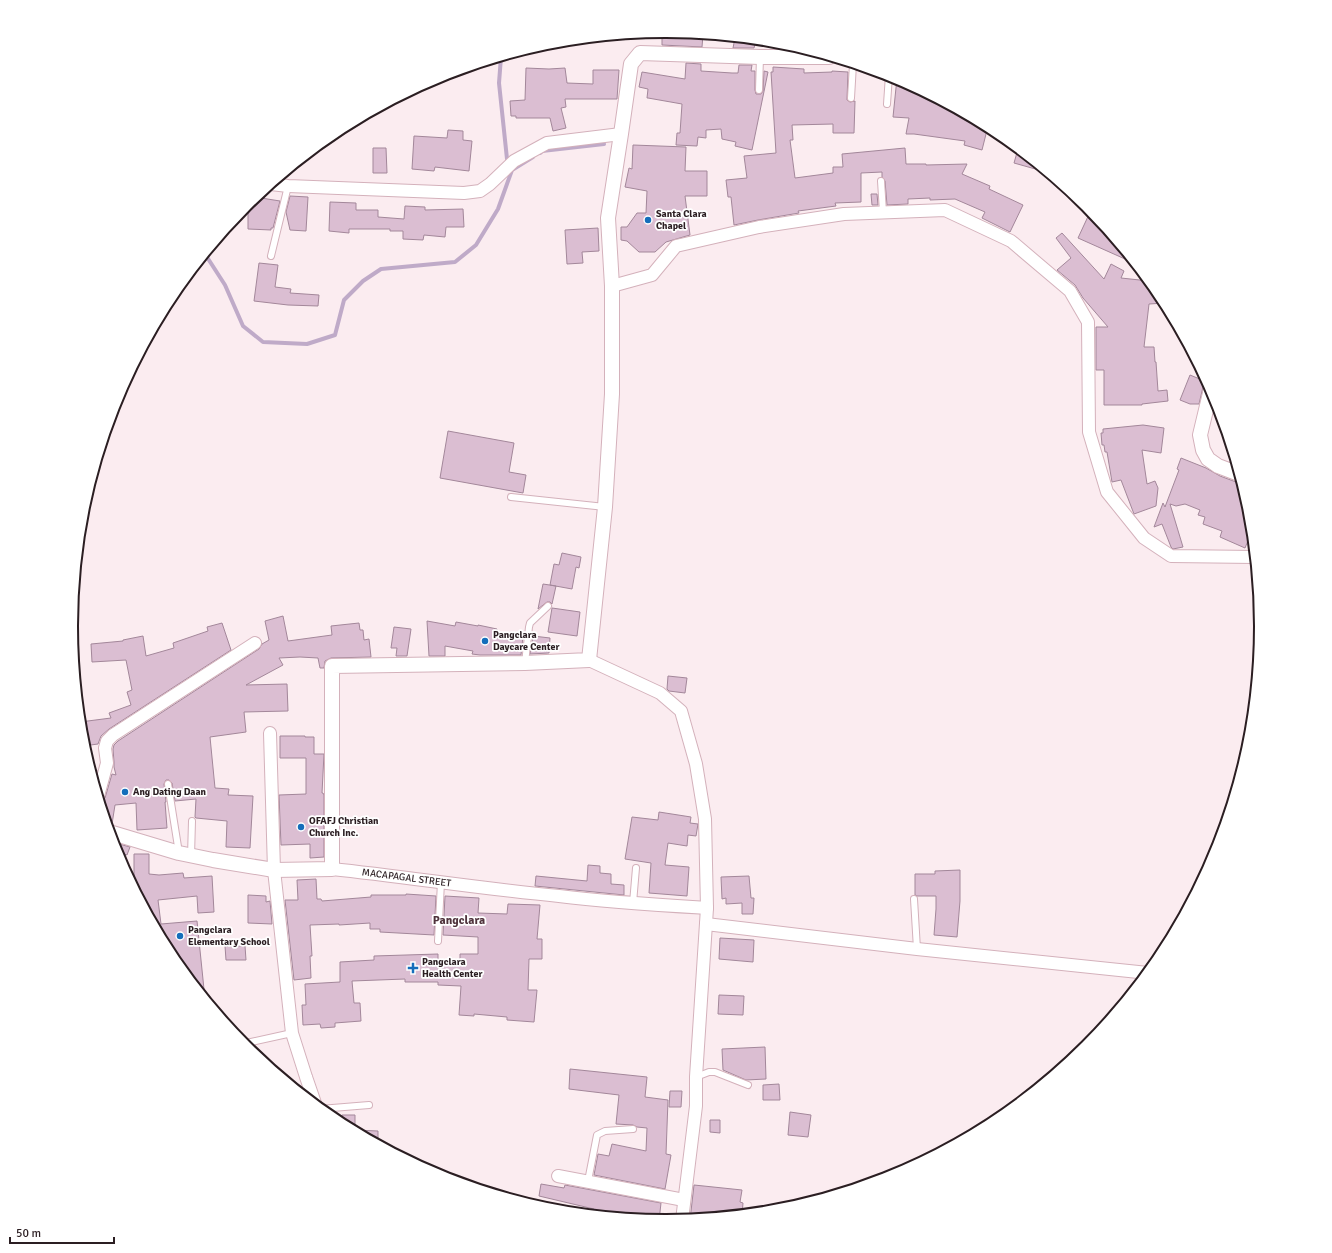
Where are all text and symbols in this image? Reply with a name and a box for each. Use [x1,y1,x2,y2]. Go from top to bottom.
place label: Santa Clara Chapel [656,208,707,232]
marker: Santa Clara Chapel [643,215,653,225]
place label: Pangclara Daycare Center [493,629,559,653]
marker: Pangclara Daycare Center [480,636,490,646]
place label: Ang Dating Daan [133,786,207,798]
marker: Ang Dating Daan [120,787,130,797]
place label: OFAFJ Christian Church Inc. [309,815,379,839]
marker: OFAFJ Christian Church Inc. [296,822,306,832]
street label: MACAPAGAL STREET [361,866,452,890]
district label: Pangclara [433,913,485,928]
place label: Pangclara Elementary School [188,924,270,948]
marker: Pangclara Elementary School [175,931,185,941]
place label: Pangclara Health Center [422,956,482,980]
marker: Pangclara Health Center [407,962,419,974]
scale bar [10,1219,114,1245]
text: 50 m [16,1226,41,1241]

